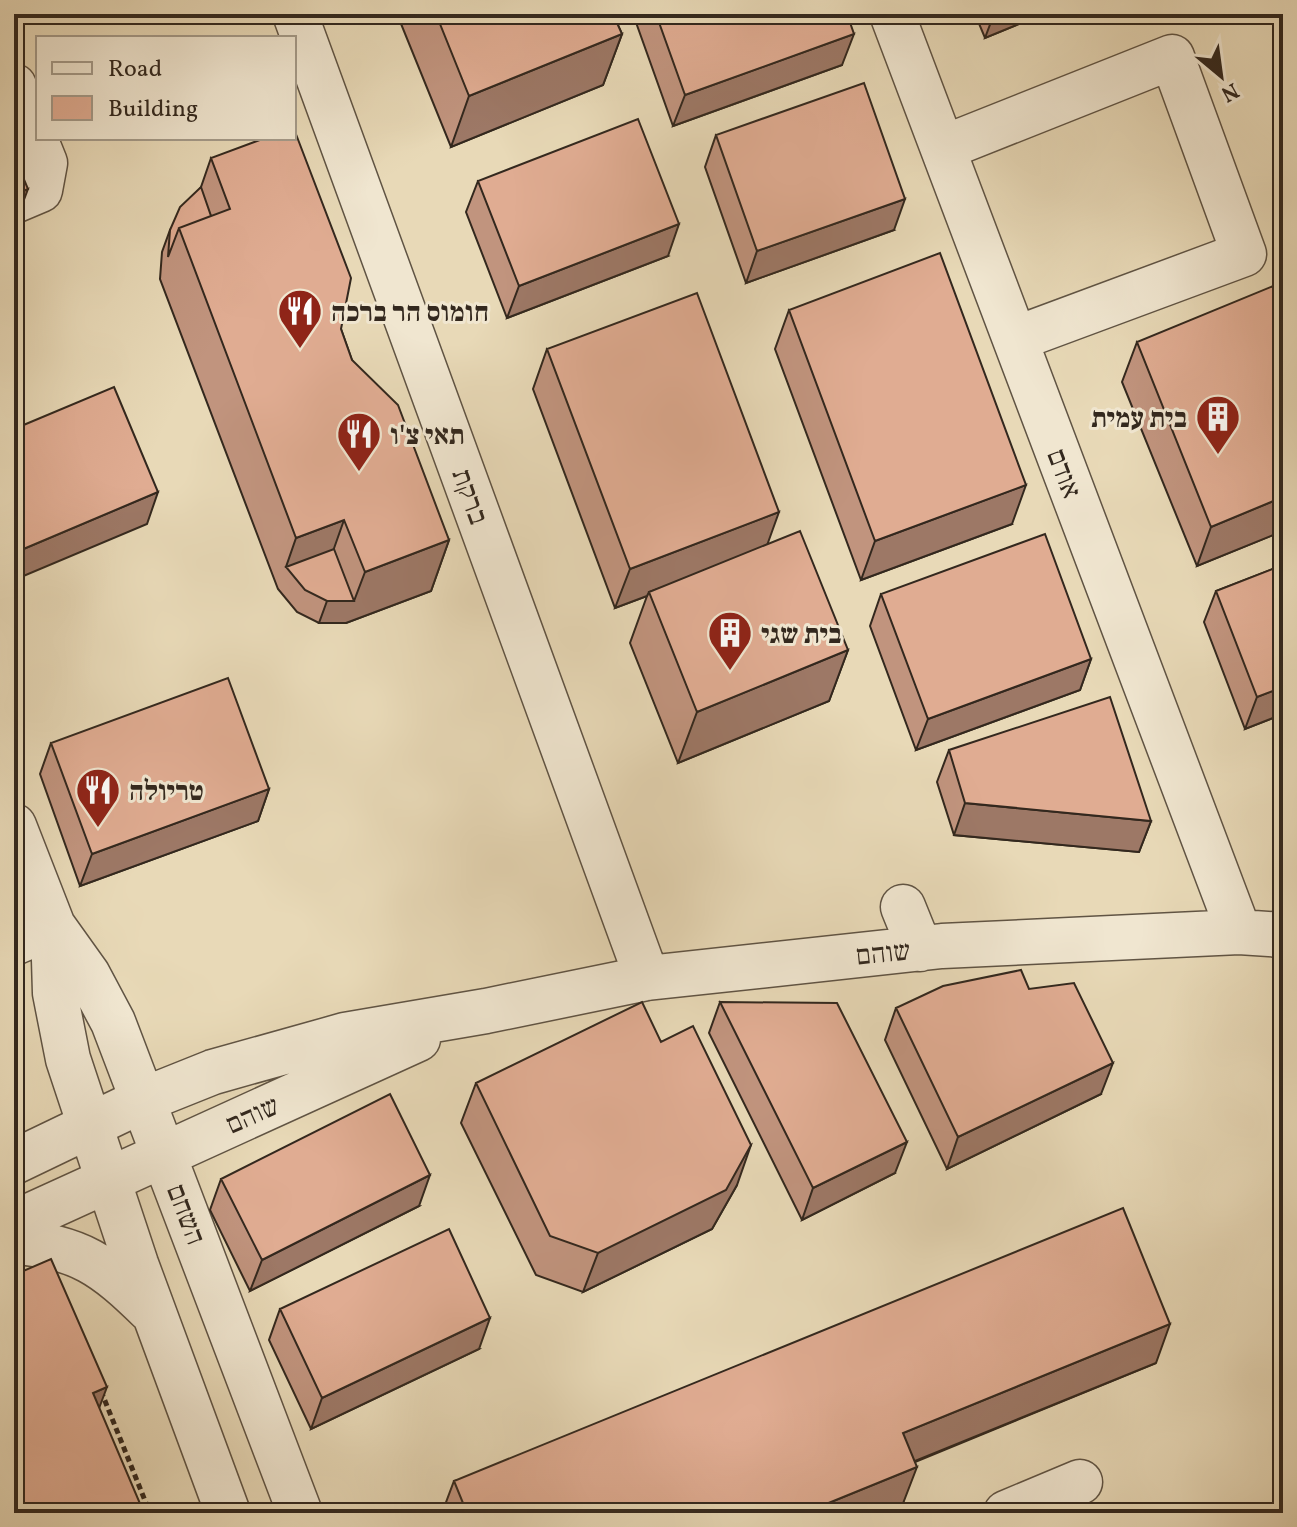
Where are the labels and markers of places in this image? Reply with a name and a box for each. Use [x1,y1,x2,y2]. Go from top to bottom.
restaurant icon: חומוס הר ברכה [276,287,324,350]
place label: חומוס הר ברכה [331,294,489,333]
building icon: בית עמית [1194,393,1242,456]
place label: בית עמית [1091,400,1187,439]
restaurant icon: תאי צ'ו [335,410,383,473]
place label: תאי צ'ו [390,417,465,456]
building icon: בית שגי [706,609,754,672]
place label: בית שגי [761,616,842,655]
restaurant icon: טריולה [74,766,122,829]
place label: טריולה [129,773,204,812]

